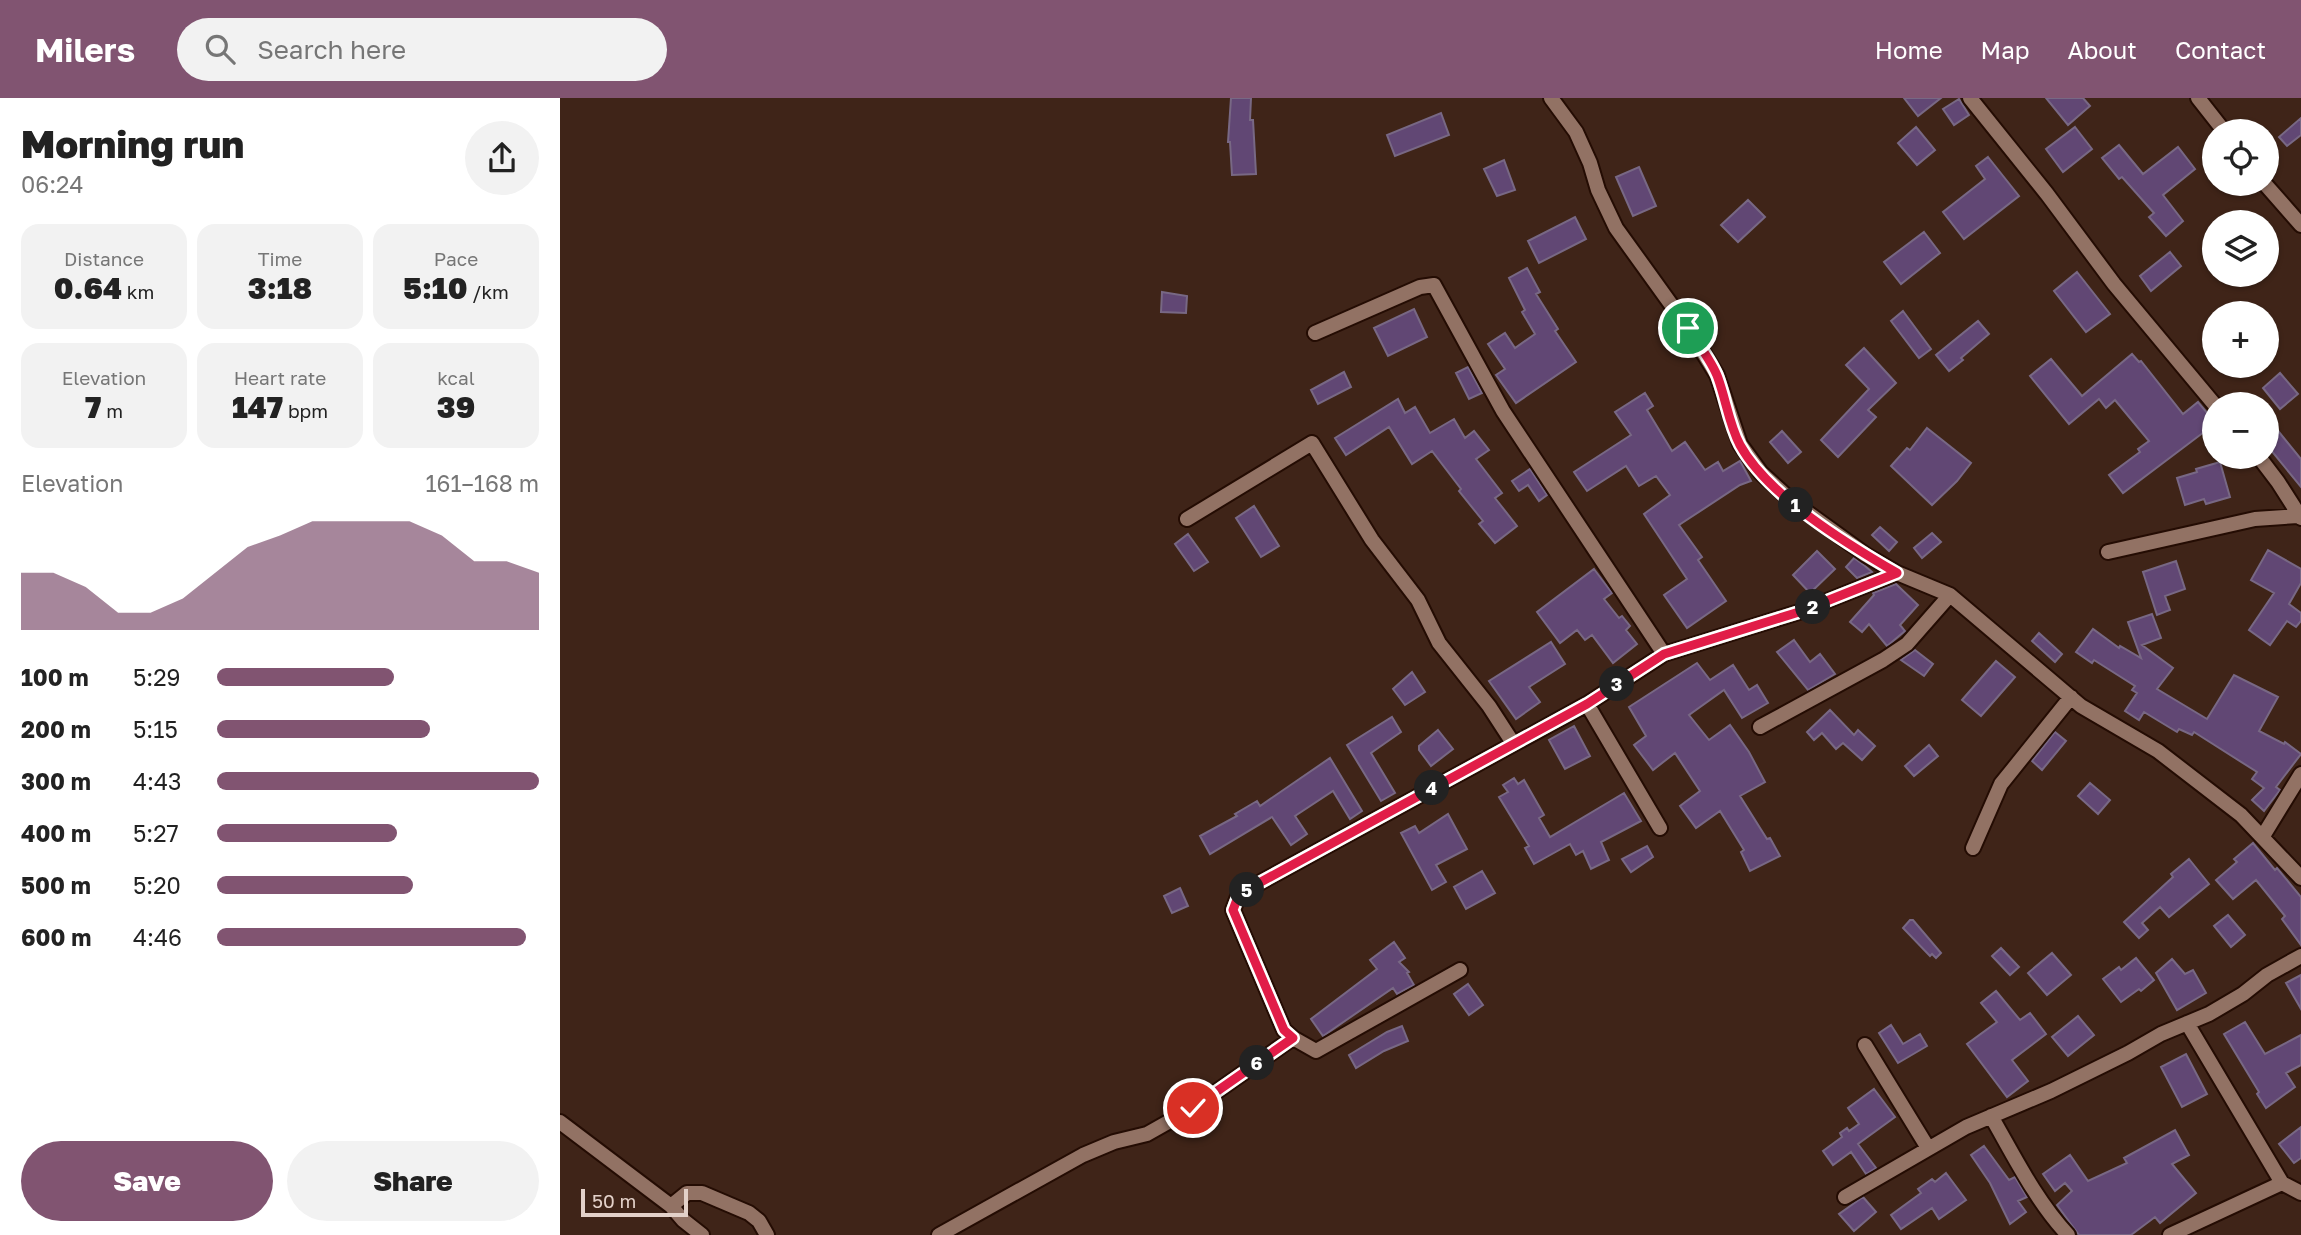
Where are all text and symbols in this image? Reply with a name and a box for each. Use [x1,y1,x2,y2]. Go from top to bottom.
search box [177,18,667,81]
text: Milers [35,30,135,69]
icon: search [201,30,239,68]
text: Search here [257,34,406,65]
text: Home [1875,35,1943,64]
text: Map [1981,35,2030,64]
text: About [2068,35,2137,64]
text: Contact [2175,35,2266,64]
map controls [2202,119,2279,469]
button: locate [2202,119,2279,196]
text: Morning run [21,121,244,166]
button: share [465,121,539,195]
text: 06:24 [21,170,83,198]
button: layers [2202,210,2279,287]
text: Distance [64,247,144,270]
text: Time [258,247,302,270]
text: Pace [434,247,478,270]
text: 0.64 [54,270,122,306]
text: 3:18 [248,270,312,306]
text: 5:10 [403,270,468,306]
text: km [122,280,154,303]
text: /km [468,280,509,303]
pin [1658,298,1718,358]
button: + [2202,301,2279,378]
icon: arrive [1669,309,1707,347]
text: Elevation [62,366,146,389]
text: Heart rate [234,366,326,389]
text: kcal [437,366,475,389]
text: 7 [85,389,101,425]
text: 147 [232,389,283,425]
text: 39 [437,389,475,425]
button: − [2202,392,2279,469]
text: m [101,399,123,422]
text: bpm [283,399,328,422]
text: Elevation [21,469,123,497]
text: 161–168 m [425,469,539,497]
pin: 1 [1778,488,1814,522]
text: 1 [1791,493,1800,516]
pin: 2 [1796,589,1830,624]
text: 2 [1807,595,1818,618]
text: 100 m [21,663,89,691]
text: 5:29 [133,663,181,691]
pin: 3 [1600,666,1634,702]
text: 3 [1611,672,1622,695]
text: 200 m [21,715,91,743]
text: 5:15 [133,715,178,743]
text: 300 m [21,767,91,795]
text: 4:43 [133,767,181,795]
pin: 4 [1414,770,1450,806]
text: 4 [1426,776,1437,799]
text: 400 m [21,819,91,847]
text: 5:27 [133,819,179,847]
text: 500 m [21,871,91,899]
text: 5:20 [133,871,181,899]
pin: 5 [1230,872,1264,908]
text: 5 [1241,878,1252,901]
text: 600 m [21,923,91,951]
text: 4:46 [133,923,182,951]
pin: 6 [1240,1046,1274,1080]
text: 6 [1250,1051,1263,1074]
pin [1163,1078,1223,1138]
icon: check [1174,1089,1212,1127]
button: Save [21,1141,273,1221]
button: Share [287,1141,539,1221]
scale bar [581,1186,688,1218]
text: 50 m [592,1189,636,1212]

